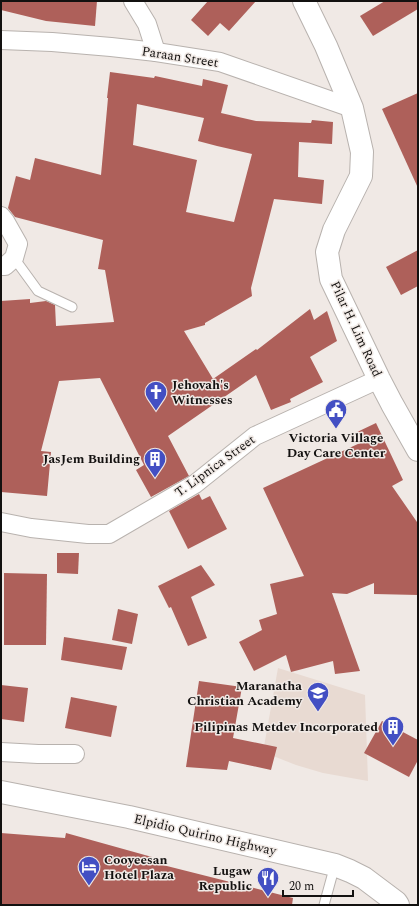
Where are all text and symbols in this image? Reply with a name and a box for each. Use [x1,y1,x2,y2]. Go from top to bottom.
street label: Paraan Street [140,41,220,73]
street label: Pilar H. Lim Road [325,278,387,380]
place label: Jehovah's Witnesses [172,375,233,410]
church icon: Jehovah's Witnesses [143,379,169,412]
public building icon: Victoria Village Day Care Center [323,397,349,430]
place label: Victoria Village Day Care Center [287,428,386,463]
street label: T. Lipnica Street [171,430,260,502]
building icon: JasJem Building [142,446,168,479]
place label: JasJem Building [43,449,140,469]
place label: Maranatha Christian Academy [187,676,303,711]
school or university icon: Maranatha Christian Academy [305,680,331,713]
building icon: Pilipinas Metdev Incorporated [380,714,406,747]
place label: Pilipinas Metdev Incorporated [194,717,378,737]
street label: Elpidio Quirino Highway [132,809,279,861]
place label: Cooyeesan Hotel Plaza [104,850,174,885]
hotel icon: Cooyeesan Hotel Plaza [76,854,102,887]
place label: Lugaw Republic [198,861,253,896]
restaurant icon: Lugaw Republic [255,865,281,898]
scale bar [283,872,353,898]
text: 20 m [289,877,314,896]

